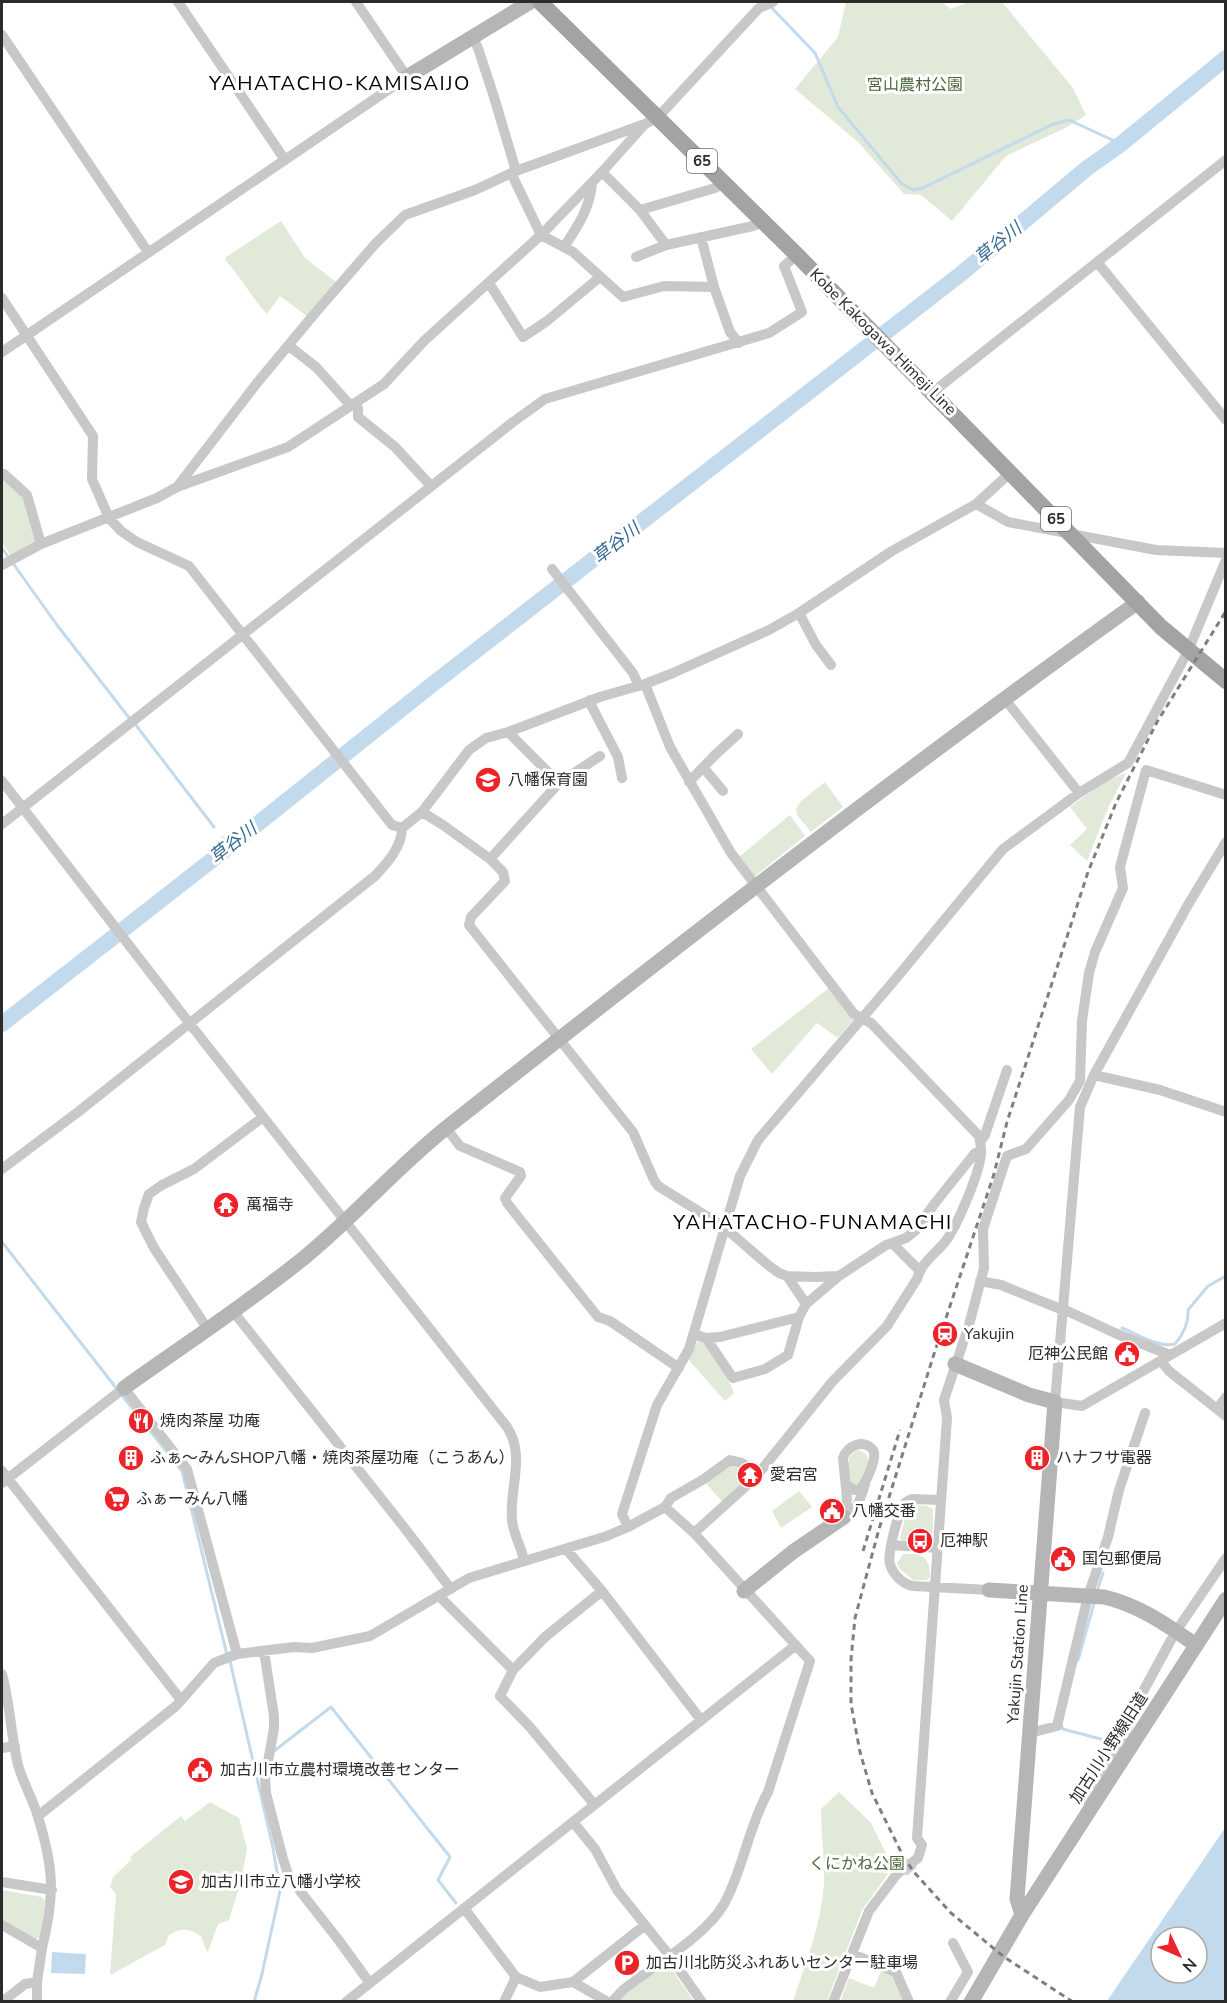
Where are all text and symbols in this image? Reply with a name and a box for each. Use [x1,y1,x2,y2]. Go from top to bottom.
district label: YAHATACHO-KAMISAIJO [208,70,471,97]
park label: 宮山農村公園 [867,74,963,96]
road number: 65 [687,149,717,173]
water label: 草谷川 [969,215,1028,269]
street label: Kobe Kakogawa Himeji Line [805,264,961,420]
road number: 65 [1041,507,1071,531]
water label: 草谷川 [587,516,646,569]
school or university icon: 八幡保育園 [473,765,503,795]
place label: 八幡保育園 [508,769,588,791]
water label: 草谷川 [204,816,263,869]
temple icon: 萬福寺 [211,1190,241,1220]
place label: 萬福寺 [246,1194,294,1216]
district label: YAHATACHO-FUNAMACHI [672,1209,953,1236]
station icon: Yakujin [930,1319,960,1349]
place label: Yakujin [963,1323,1014,1345]
public building icon: 厄神公民館 [1112,1339,1142,1369]
place label: 厄神公民館 [1028,1343,1108,1365]
restaurant icon: 焼肉茶屋 功庵 [126,1406,156,1436]
place label: 焼肉茶屋 功庵 [160,1410,260,1432]
building icon: ふぁ～みんSHOP八幡・焼肉茶屋功庵（こうあん） [116,1443,146,1473]
building icon: ハナフサ電器 [1022,1443,1052,1473]
place label: ふぁ～みんSHOP八幡・焼肉茶屋功庵（こうあん） [150,1447,514,1469]
place label: ハナフサ電器 [1056,1447,1152,1469]
temple icon: 愛宕宮 [735,1460,765,1490]
place label: 愛宕宮 [770,1464,818,1486]
supermarket icon: ふぁーみん八幡 [102,1484,132,1514]
place label: ふぁーみん八幡 [136,1488,248,1510]
public building icon: 八幡交番 [817,1496,847,1526]
place label: 八幡交番 [852,1500,916,1522]
bus stop icon: 厄神駅 [905,1526,935,1556]
place label: 厄神駅 [940,1530,988,1552]
public building icon: 国包郵便局 [1048,1544,1078,1574]
place label: 国包郵便局 [1082,1548,1162,1570]
street label: Yakujin Station Line [1002,1584,1034,1725]
street label: 加古川小野線旧道 [1065,1688,1153,1808]
public building icon: 加古川市立農村環境改善センター [185,1755,215,1785]
place label: 加古川市立農村環境改善センター [220,1759,460,1781]
park label: くにかね公園 [809,1853,905,1875]
school or university icon: 加古川市立八幡小学校 [166,1867,196,1897]
place label: 加古川市立八幡小学校 [201,1871,361,1893]
north arrow [1149,1925,1209,1985]
parking icon: 加古川北防災ふれあいセンター駐車場 [612,1948,642,1978]
place label: 加古川北防災ふれあいセンター駐車場 [646,1952,918,1974]
text: N [1177,1953,1201,1977]

